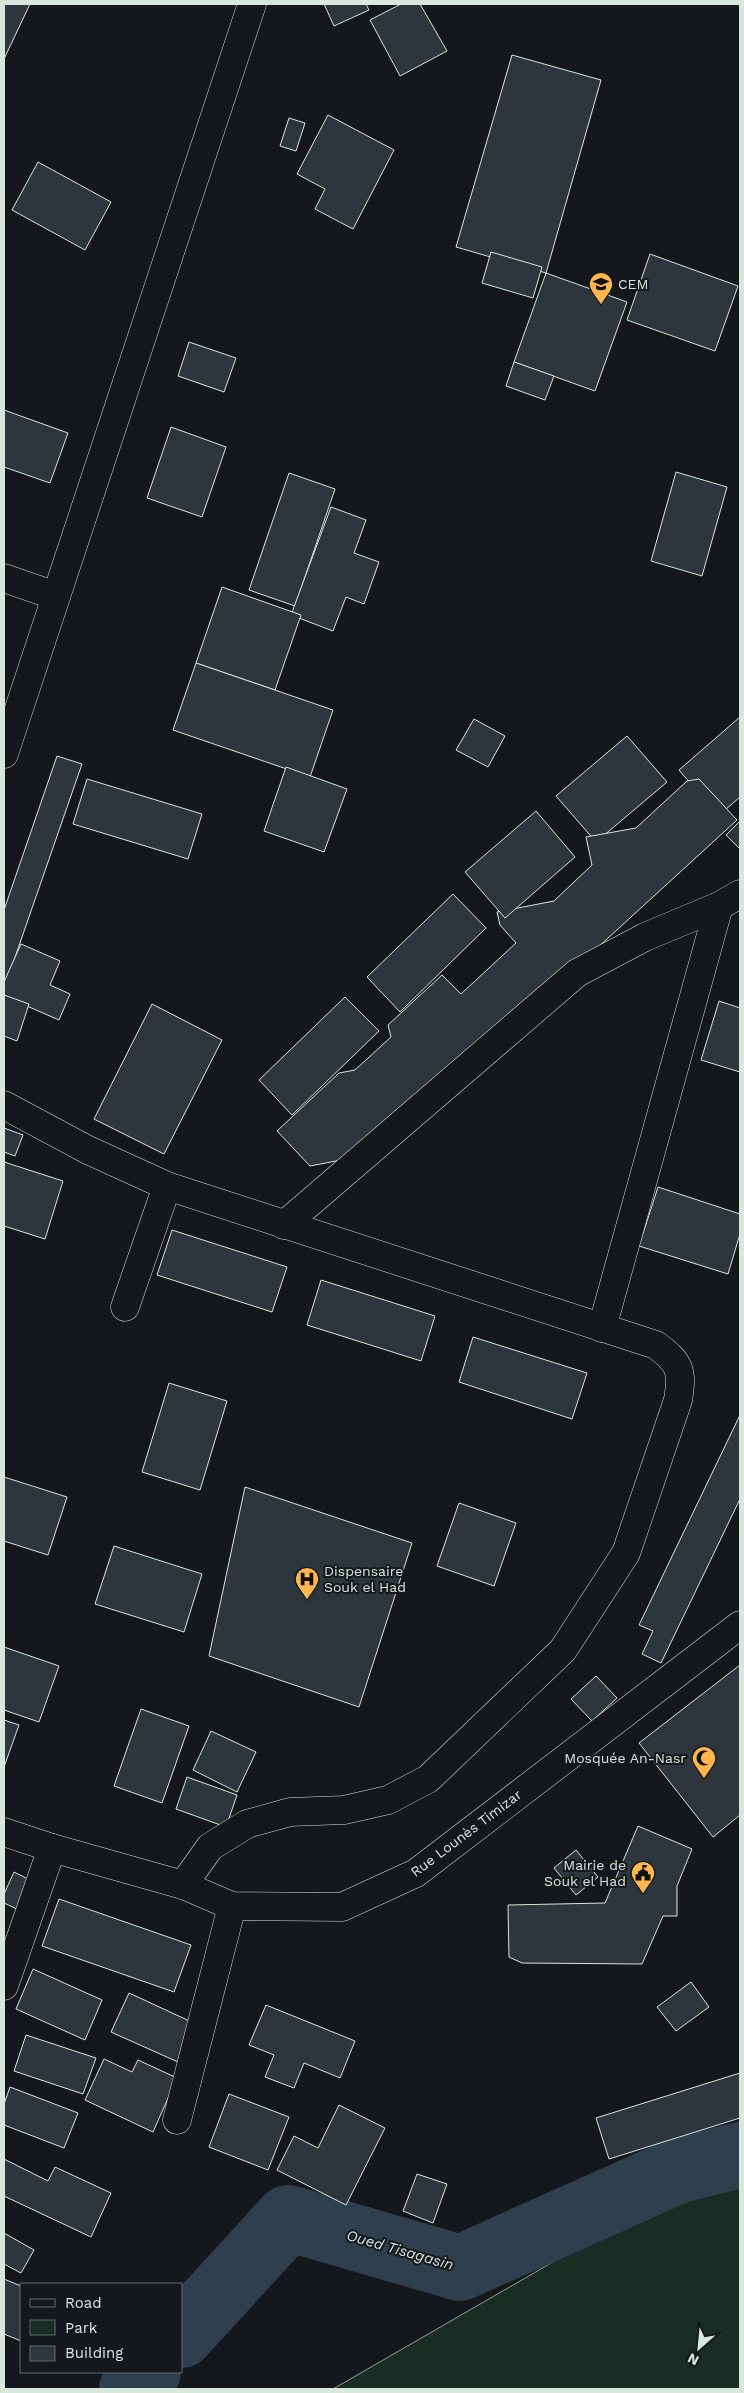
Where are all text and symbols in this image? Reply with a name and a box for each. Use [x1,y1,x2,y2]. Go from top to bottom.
school or university icon: CEM [588,271,614,305]
place label: CEM [618,276,649,292]
place label: Dispensaire Souk el Had [324,1563,406,1595]
hospital icon: Dispensaire Souk el Had [294,1566,320,1600]
mosque icon: Mosquée An-Nasr [691,1745,717,1779]
place label: Mosquée An-Nasr [564,1750,686,1766]
street label: Rue Lounès Timizar [407,1786,525,1880]
place label: Mairie de Souk el Had [544,1857,626,1889]
public building icon: Mairie de Souk el Had [630,1860,656,1894]
water label: Oued Tisagasin [344,2226,456,2274]
legend [20,2283,182,2373]
text: Road [65,2294,102,2312]
text: Park [65,2319,98,2337]
north arrow [674,2323,724,2373]
text: Building [65,2344,123,2362]
text: N [685,2350,701,2369]

